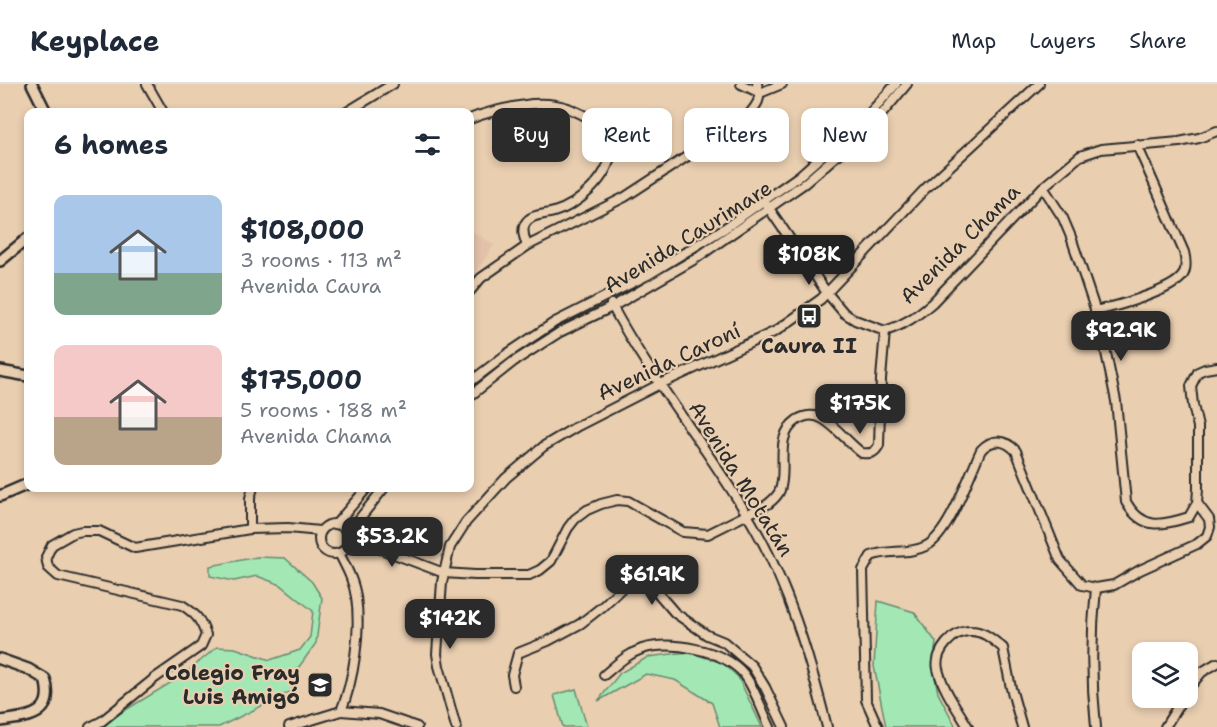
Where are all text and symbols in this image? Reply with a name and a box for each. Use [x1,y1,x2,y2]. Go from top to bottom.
text: Keyplace [30,22,160,60]
text: Map [951,27,996,55]
text: Layers [1029,27,1096,55]
text: Share [1129,27,1187,55]
chip: Buy [492,108,570,162]
chip: Rent [582,108,672,162]
chip: Filters [684,108,789,162]
chip: New [801,108,888,162]
text: 6 homes [54,127,168,162]
icon: filters [411,128,444,161]
street label: Avenida Caurimare [599,174,777,300]
street label: Avenida Chama [894,178,1026,310]
text: $108,000 [240,212,364,247]
icon: home [102,219,174,291]
pin: $108K [767,235,851,286]
text: $108K [777,241,841,267]
text: 3 rooms · 113 m² [240,247,402,273]
text: Avenida Caura [240,273,381,299]
bus stop icon: Caura II [794,301,824,331]
pin: $92.9K [1072,311,1170,362]
street label: Avenida Caroní [593,317,745,407]
text: $92.9K [1085,317,1157,343]
place label: Caura II [761,332,857,360]
text: $175,000 [240,362,362,397]
icon: home [102,369,174,441]
pin: $175K [818,384,902,435]
text: $175K [829,390,891,416]
street label: Avenida Motatán [682,396,800,562]
text: 5 rooms · 188 m² [240,397,407,423]
text: Avenida Chama [240,423,391,449]
pin: $53.2K [343,517,441,568]
text: $53.2K [356,523,428,549]
pin: $61.9K [603,555,701,606]
text: $61.9K [619,561,685,587]
pin: $142K [408,599,492,650]
text: $142K [419,605,481,631]
map controls [1132,642,1198,708]
button: layers [1132,642,1198,708]
place label: Colegio Fray Luis Amigó [165,659,300,711]
school or university icon: Colegio Fray Luis Amigó [305,670,335,700]

